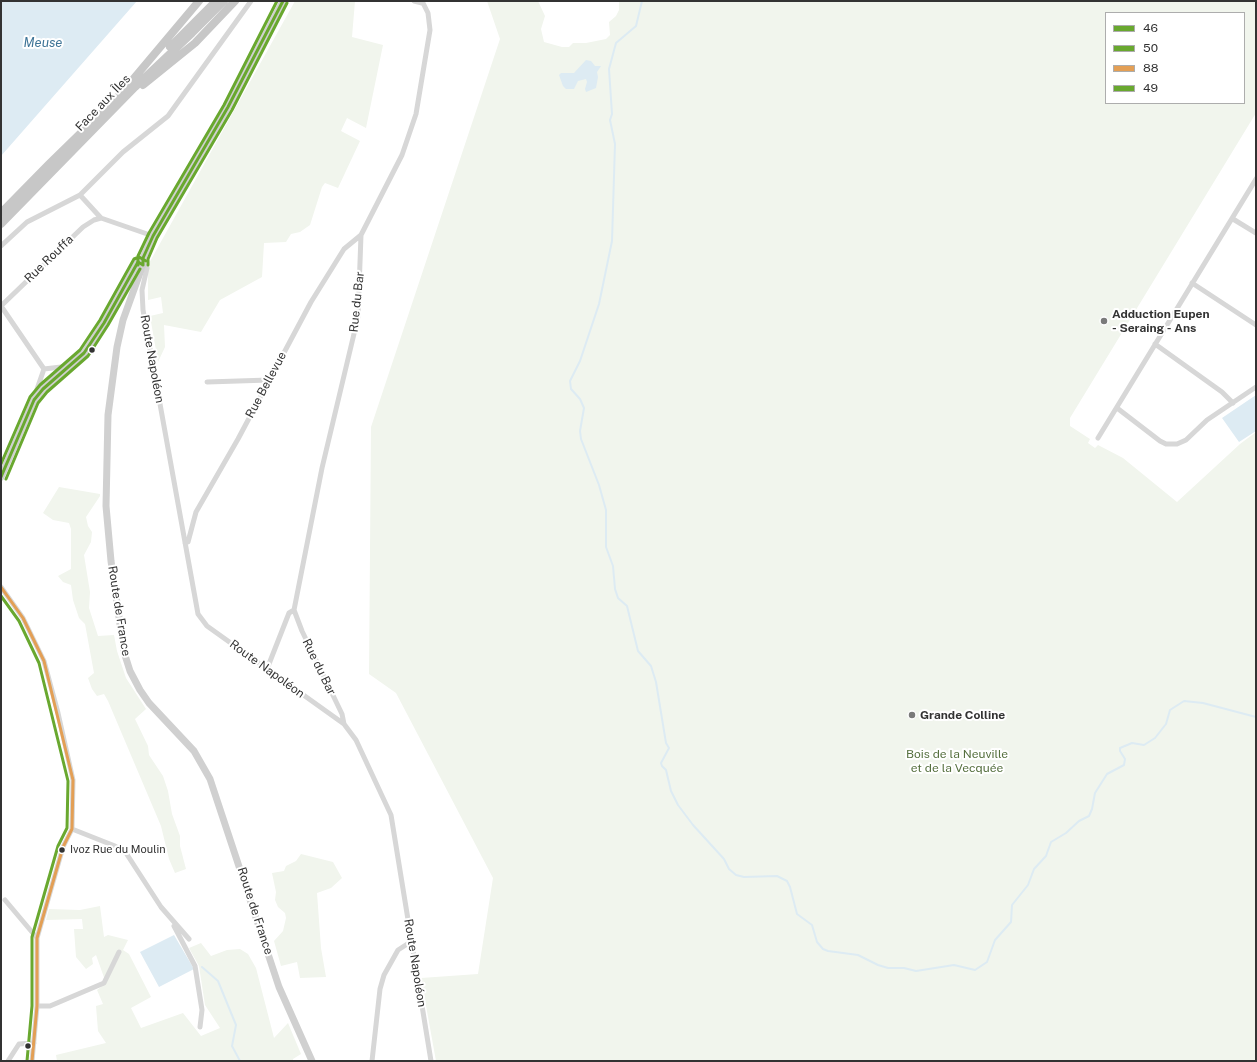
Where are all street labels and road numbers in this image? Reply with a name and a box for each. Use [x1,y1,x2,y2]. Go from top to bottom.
street label: Face aux Îles [73,72,133,134]
street label: Rue Rouffa [22,232,76,286]
street label: Rue du Bar [347,271,367,333]
street label: Route Napoléon [137,314,167,404]
street label: Rue Bellevue [243,349,289,421]
street label: Route de France [105,565,133,657]
street label: Rue du Bar [299,636,339,698]
street label: Route Napoléon [227,637,307,701]
street label: Route de France [234,865,276,957]
street label: Route Napoléon [401,918,429,1008]

